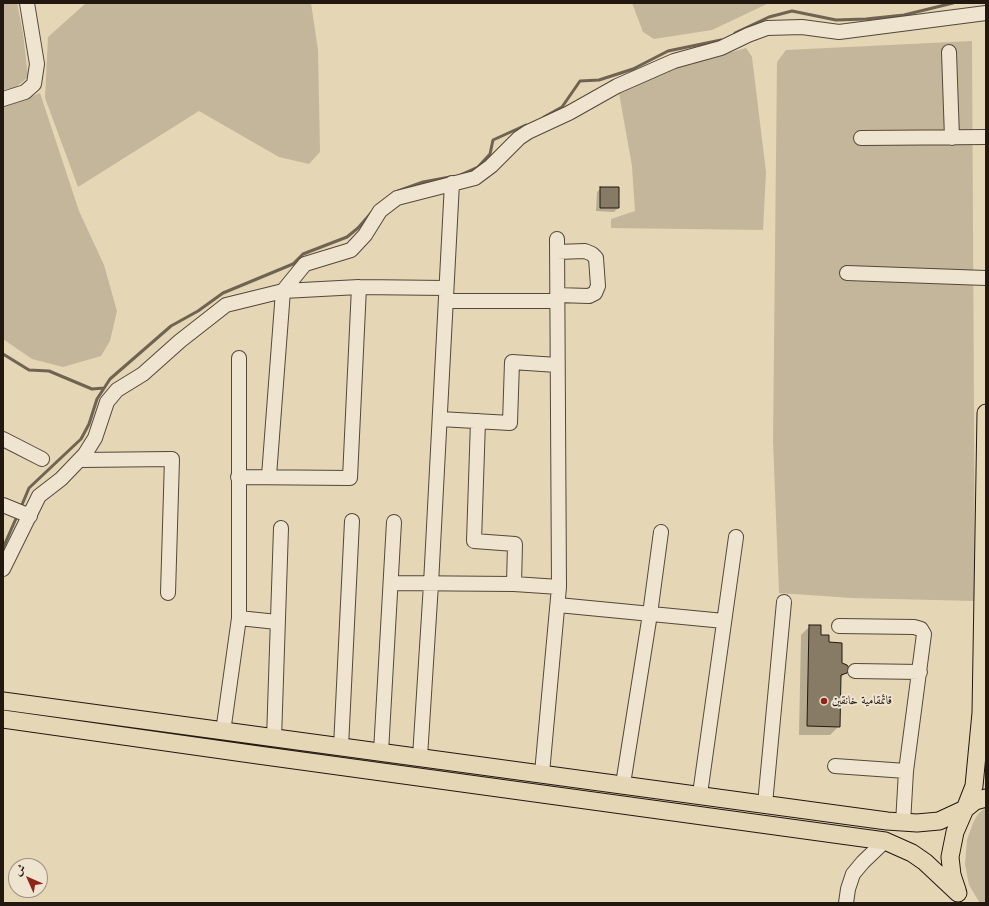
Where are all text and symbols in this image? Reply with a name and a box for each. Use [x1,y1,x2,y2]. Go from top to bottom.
place label: قائمقامية خانقين [832,694,892,708]
marker: قائمقامية خانقين [819,696,829,706]
north arrow [8,858,48,898]
text: ش [11,861,29,879]

